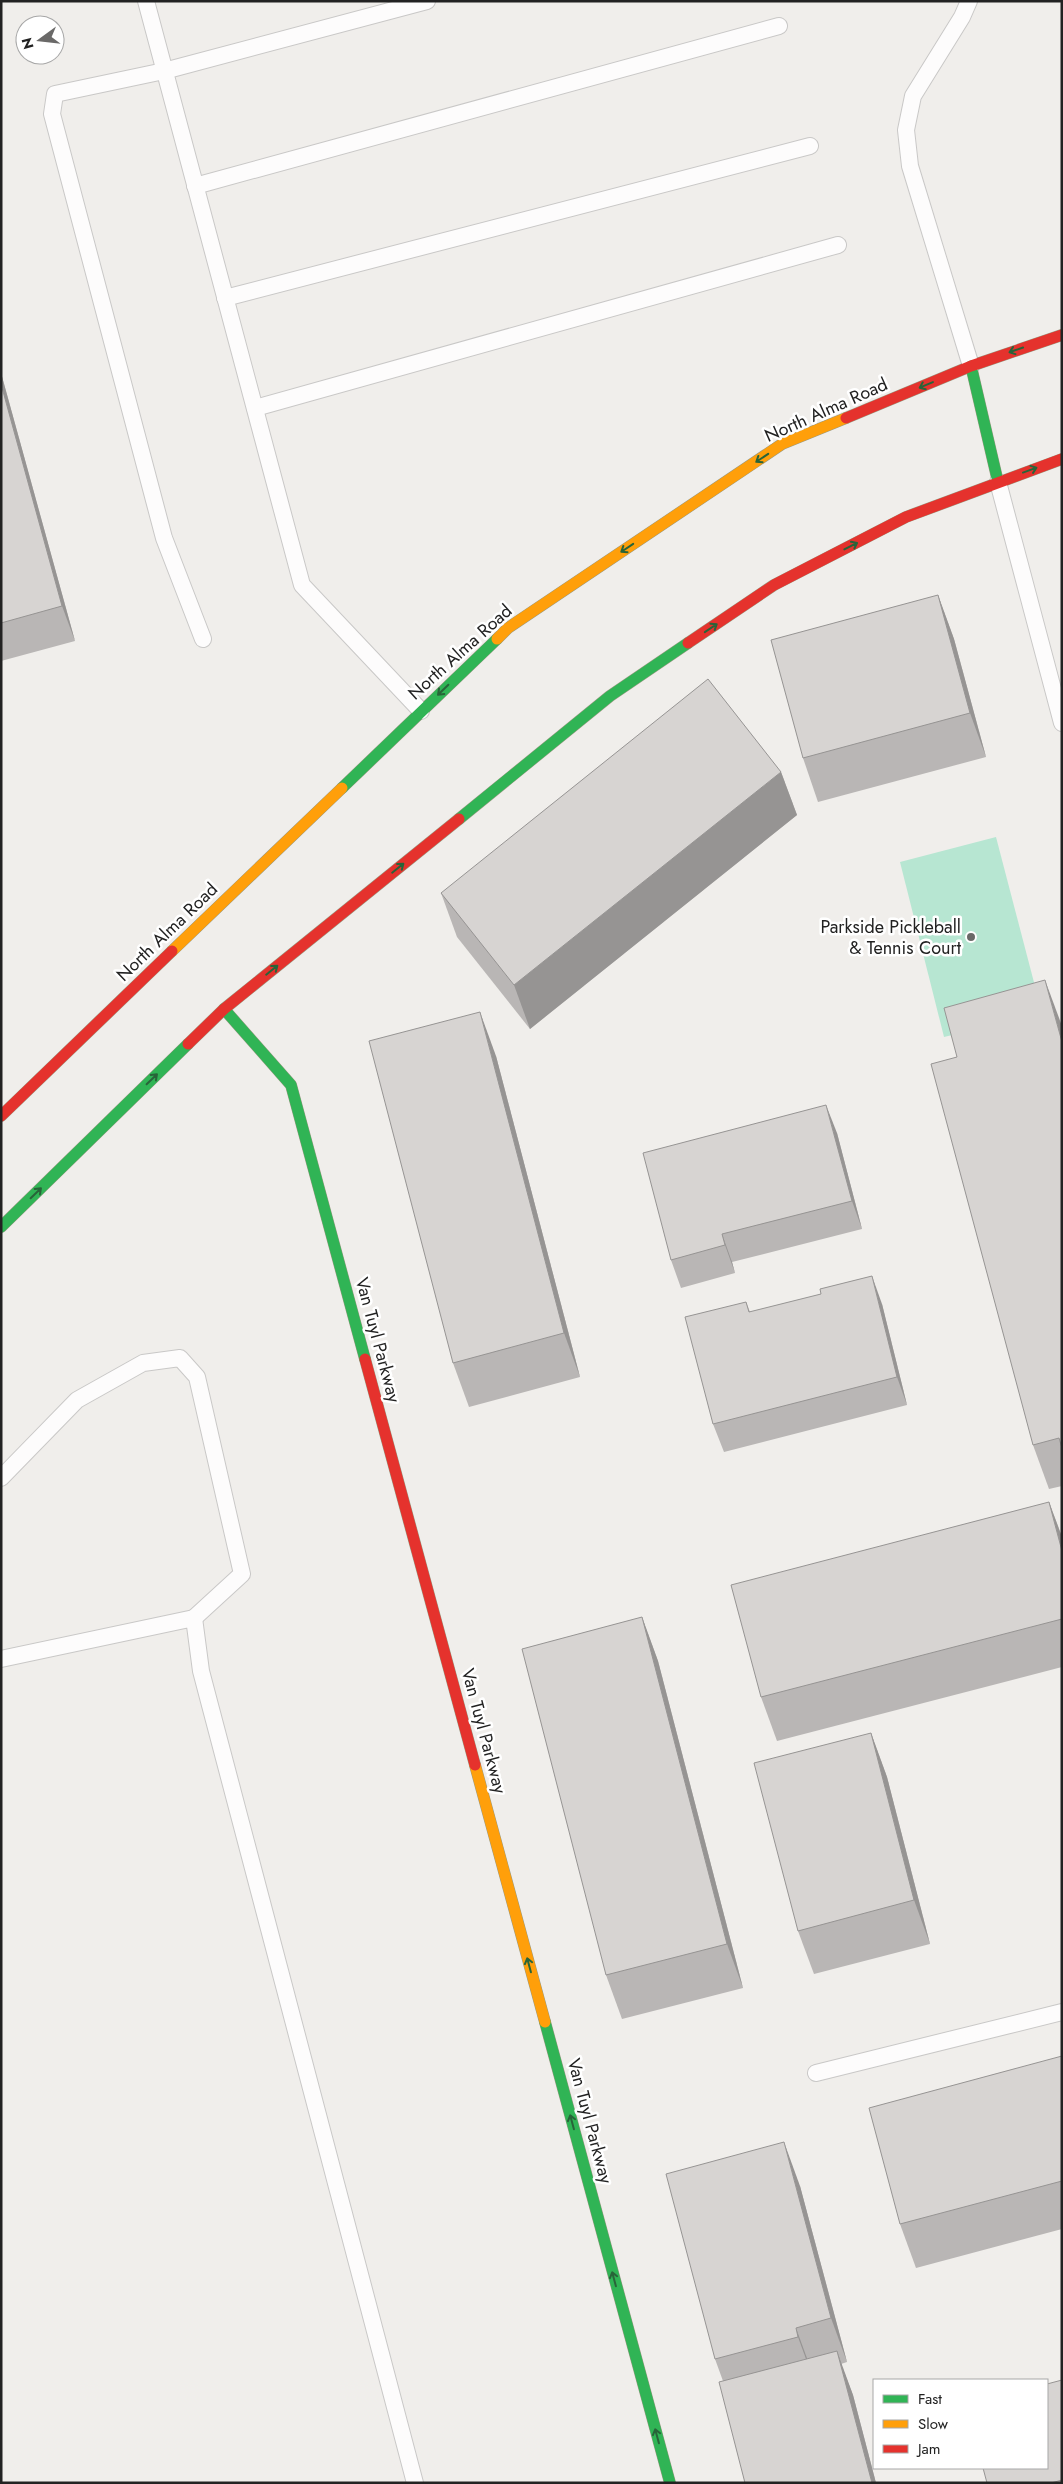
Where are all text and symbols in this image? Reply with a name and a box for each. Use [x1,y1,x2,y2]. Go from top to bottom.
north arrow [15,15,65,65]
text: N [16,35,39,51]
one-way arrow [1009,346,1025,355]
street label: North Alma Road [760,371,892,449]
one-way arrow [919,380,934,390]
one-way arrow [755,453,769,463]
one-way arrow [1022,465,1037,474]
one-way arrow [843,541,858,551]
one-way arrow [620,543,634,553]
street label: North Alma Road [402,598,518,706]
one-way arrow [704,623,718,633]
one-way arrow [437,684,450,696]
one-way arrow [392,862,405,873]
street label: North Alma Road [110,877,224,987]
place label: Parkside Pickleball & Tennis Court [820,914,962,961]
marker: Parkside Pickleball & Tennis Court [965,931,977,943]
one-way arrow [265,965,278,976]
one-way arrow [146,1073,158,1086]
one-way arrow [30,1187,42,1199]
street label: Van Tuyl Parkway [349,1275,407,1405]
street label: Van Tuyl Parkway [455,1666,513,1796]
one-way arrow [524,1958,534,1974]
street label: Van Tuyl Parkway [561,2056,619,2186]
one-way arrow [567,2114,576,2130]
one-way arrow [609,2271,619,2287]
legend [873,2379,1048,2469]
text: Fast [918,2388,942,2410]
text: Slow [918,2413,949,2435]
one-way arrow [652,2428,661,2444]
text: Jam [916,2438,941,2460]

